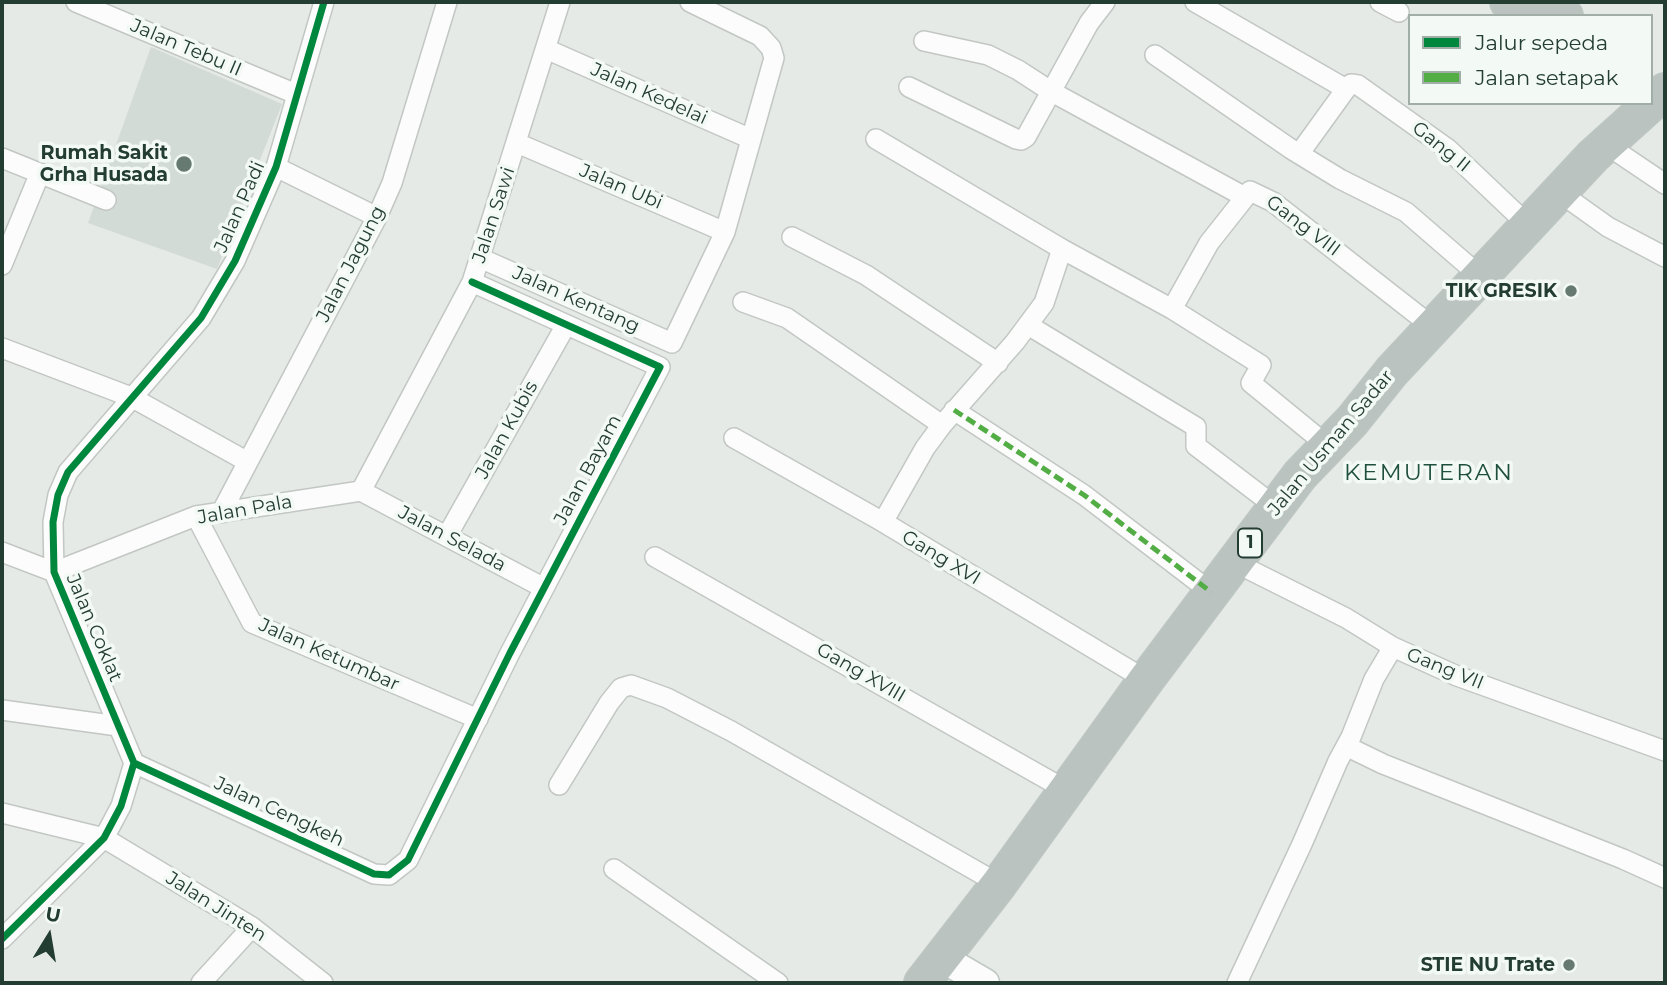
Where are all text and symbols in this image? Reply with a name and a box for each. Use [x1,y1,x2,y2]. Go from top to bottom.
street label: Jalan Tebu II [127,14,245,82]
legend [1408,14,1653,105]
text: Jalur sepeda [1475,30,1608,55]
street label: Jalan Kedelai [587,58,711,130]
text: Jalan setapak [1475,65,1618,90]
street label: Gang II [1407,117,1475,177]
place label: Rumah Sakit Grha Husada [40,142,168,186]
marker: Rumah Sakit Grha Husada [174,154,194,174]
street label: Jalan Padi [210,158,270,256]
street label: Jalan Ubi [576,159,666,215]
street label: Jalan Sawi [468,164,520,266]
street label: Gang VIII [1261,191,1345,261]
street label: Jalan Jagung [312,202,390,326]
street label: Jalan Kentang [509,262,643,338]
place label: TIK GRESIK [1446,280,1557,302]
marker: TIK GRESIK [1563,283,1579,299]
street label: Jalan Usman Sadar [1263,366,1399,520]
street label: Jalan Kubis [471,377,543,483]
street label: Jalan Bayam [549,411,627,529]
district label: KEMUTERAN [1345,459,1513,487]
street label: Jalan Pala [196,490,294,530]
street label: Jalan Selada [394,501,510,577]
street label: Gang XVI [898,526,984,590]
road number: 1 [1238,528,1262,558]
street label: Jalan Coklat [61,571,127,685]
street label: Jalan Ketumbar [255,614,403,696]
street label: Gang XVIII [812,638,910,708]
street label: Gang VII [1403,643,1487,695]
street label: Jalan Cengkeh [211,772,347,852]
street label: Jalan Jinten [162,867,270,947]
north arrow [14,901,84,971]
text: U [44,902,63,928]
place label: STIE NU Trate [1421,954,1555,976]
marker: STIE NU Trate [1561,957,1577,973]

